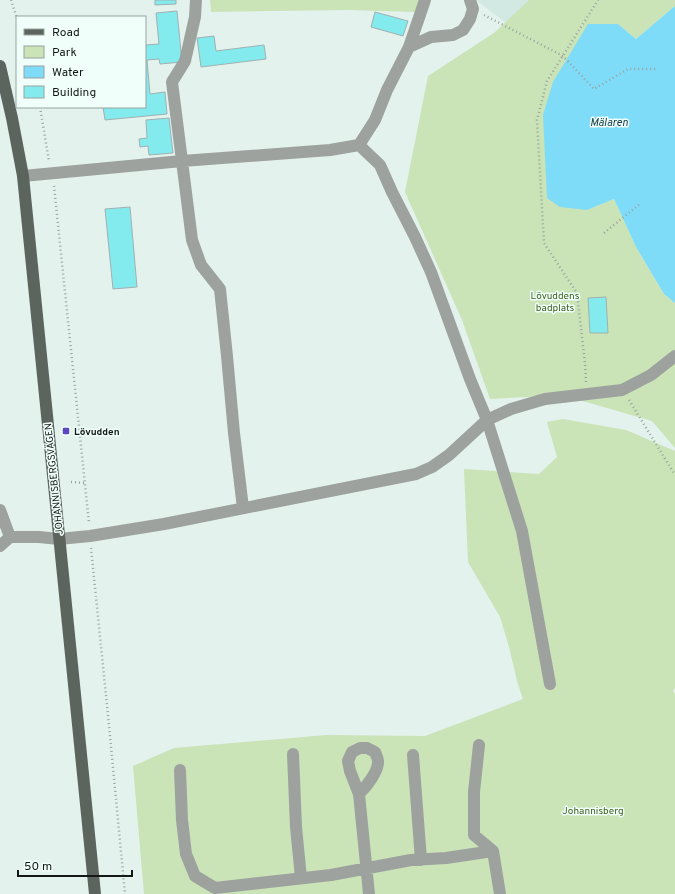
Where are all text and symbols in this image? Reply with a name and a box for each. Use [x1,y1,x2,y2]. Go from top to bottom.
legend [16,16,146,108]
text: Road [52,25,80,41]
text: Park [52,45,77,61]
text: Water [52,65,84,81]
text: Building [52,85,96,101]
water label: Mälaren [590,116,628,130]
park label: Lövuddens badplats [531,290,580,315]
street label: JOHANNISBERGSVÄGEN [42,422,67,535]
marker: Lövudden [61,426,71,436]
place label: Lövudden [74,426,120,439]
park label: Johannisberg [562,805,624,818]
scale bar [18,852,132,878]
text: 50 m [24,859,52,875]

